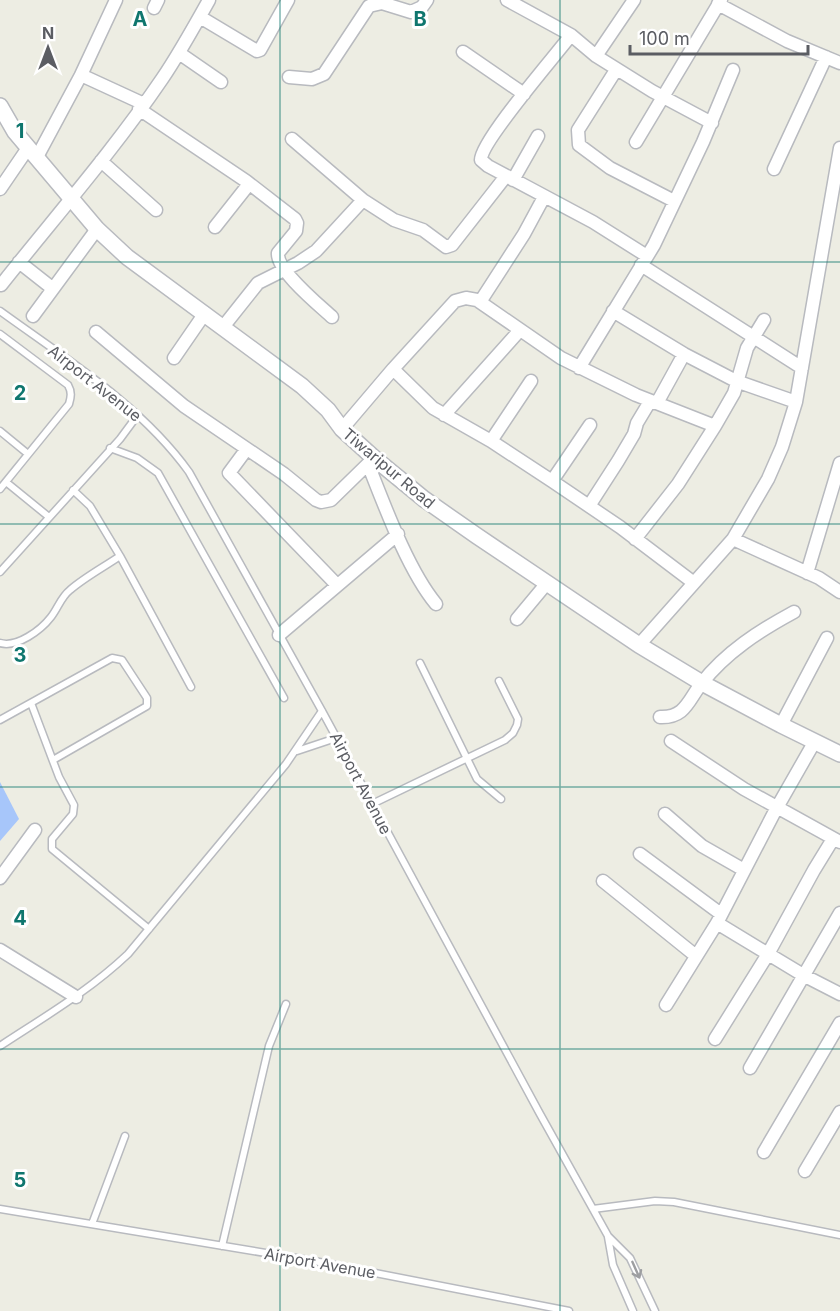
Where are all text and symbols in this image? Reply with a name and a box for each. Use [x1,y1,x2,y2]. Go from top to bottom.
text: A [133,7,148,31]
text: B [413,7,427,31]
north arrow [18,18,78,78]
scale bar [630,18,808,56]
text: N [42,23,54,43]
text: 100 m [639,28,690,49]
text: 1 [16,119,24,143]
street label: Airport Avenue [44,340,146,426]
text: 2 [14,381,26,405]
street label: Tiwaripur Road [339,423,439,513]
text: 3 [14,643,26,667]
street label: Airport Avenue [326,728,396,838]
text: 4 [13,906,27,930]
text: 5 [14,1168,26,1192]
street label: Airport Avenue [263,1243,377,1283]
one-way arrow [631,1260,642,1279]

